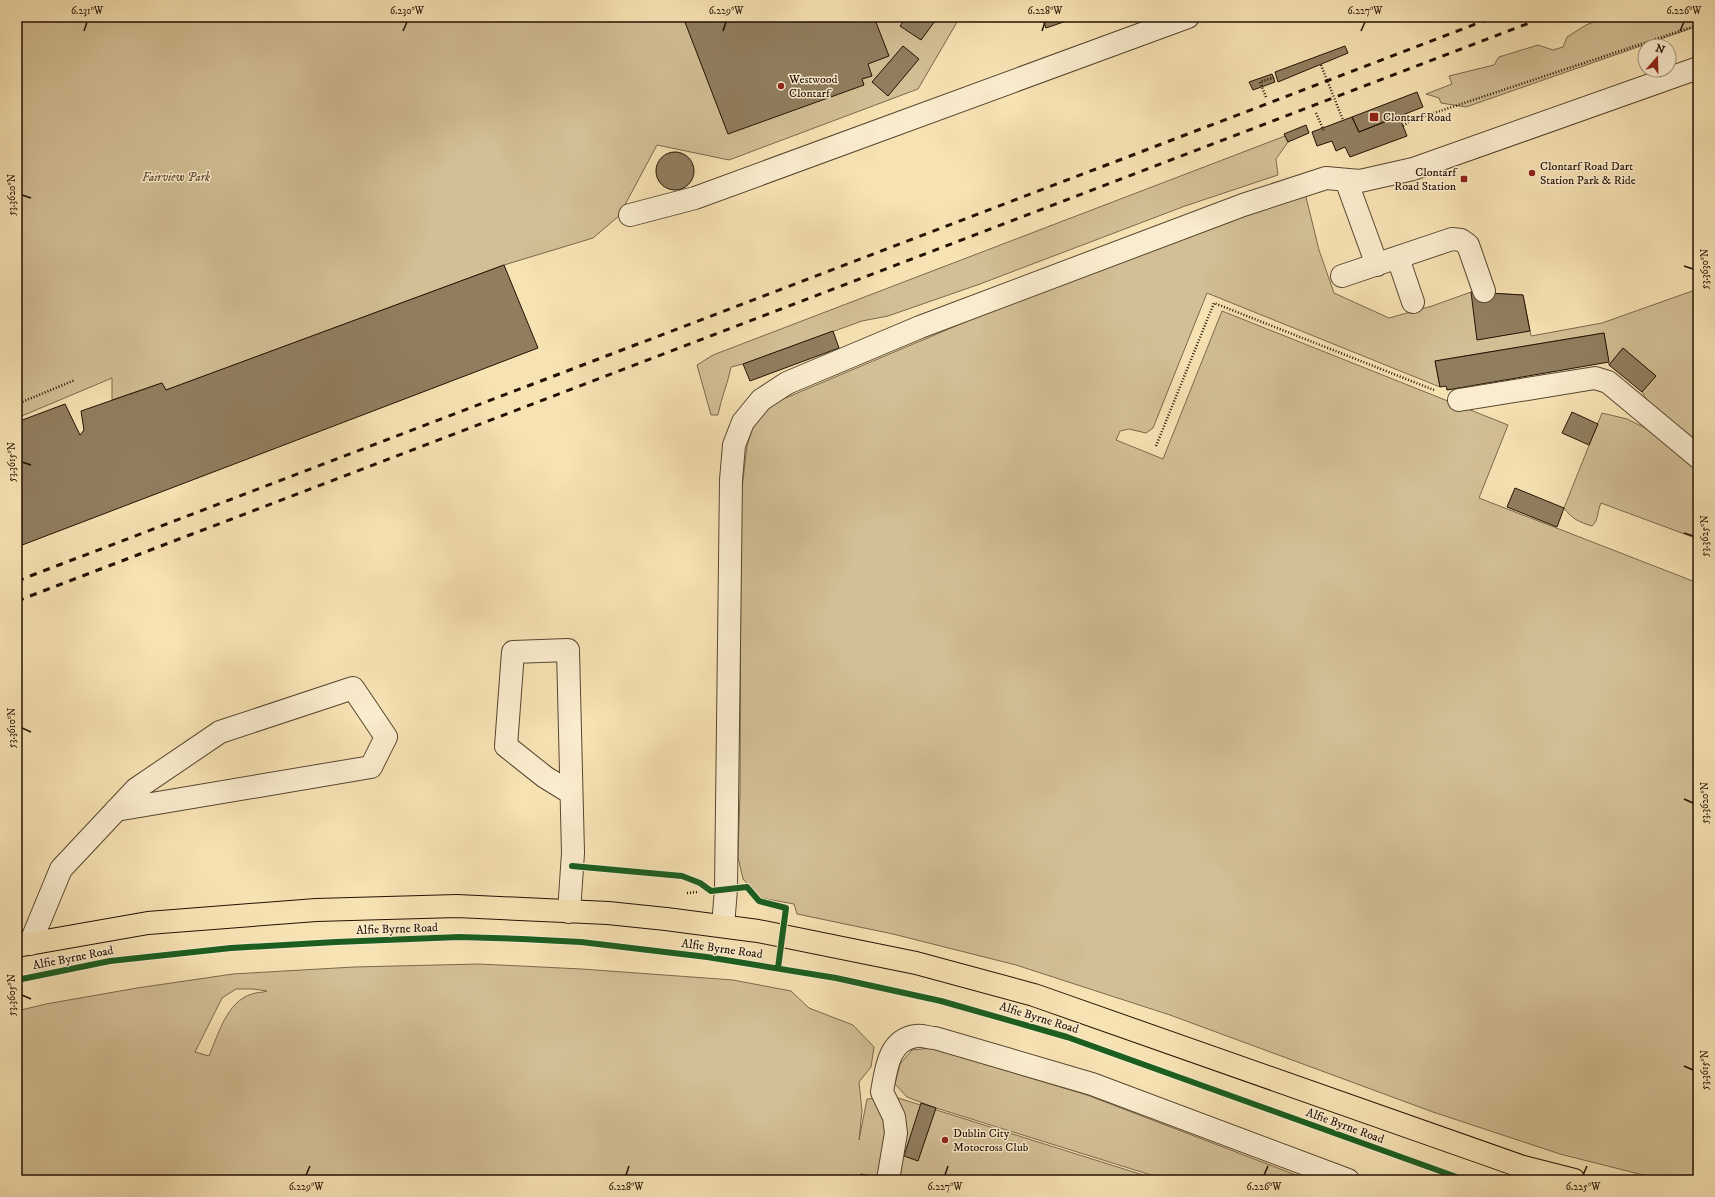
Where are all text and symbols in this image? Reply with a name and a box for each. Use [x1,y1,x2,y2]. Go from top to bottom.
text: 6.231°W [71,5,104,17]
text: 6.230°W [390,5,425,17]
text: 6.229°W [709,5,744,17]
text: 6.228°W [1028,5,1063,17]
text: 6.227°W [1348,5,1383,17]
text: 6.226°W [1667,5,1702,17]
north arrow [1637,38,1677,78]
text: N [1653,41,1667,58]
place label: Westwood Clontarf [788,72,838,101]
marker: Westwood Clontarf [776,81,786,91]
place label: Clontarf Road [1383,110,1451,125]
marker: Clontarf Road [1368,111,1380,123]
place label: Clontarf Road Dart Station Park & Ride [1540,159,1636,188]
place label: Clontarf Road Station [1394,165,1458,194]
marker: Clontarf Road Dart Station Park & Ride [1527,168,1537,178]
park label: Fairview Park [142,170,210,185]
text: 53.3620°N [6,174,18,216]
marker: Clontarf Road Station [1459,174,1469,184]
text: 53.3630°N [1699,249,1711,289]
text: 53.3615°N [6,442,18,482]
text: 53.3625°N [1699,515,1711,557]
text: 53.3610°N [6,708,18,748]
text: 53.3620°N [1699,782,1711,824]
street label: Alfie Byrne Road [356,920,438,938]
street label: Alfie Byrne Road [680,936,764,962]
street label: Alfie Byrne Road [31,943,115,973]
text: 53.3605°N [6,974,18,1016]
street label: Alfie Byrne Road [998,999,1080,1037]
text: 53.3615°N [1699,1050,1711,1090]
street label: Alfie Byrne Road [1304,1105,1386,1147]
place label: Dublin City Motocross Club [953,1126,1029,1155]
marker: Dublin City Motocross Club [940,1135,950,1145]
text: 6.229°W [289,1181,324,1193]
text: 6.228°W [609,1181,644,1193]
text: 6.227°W [928,1181,963,1193]
text: 6.226°W [1247,1181,1282,1193]
text: 6.225°W [1566,1181,1601,1193]

